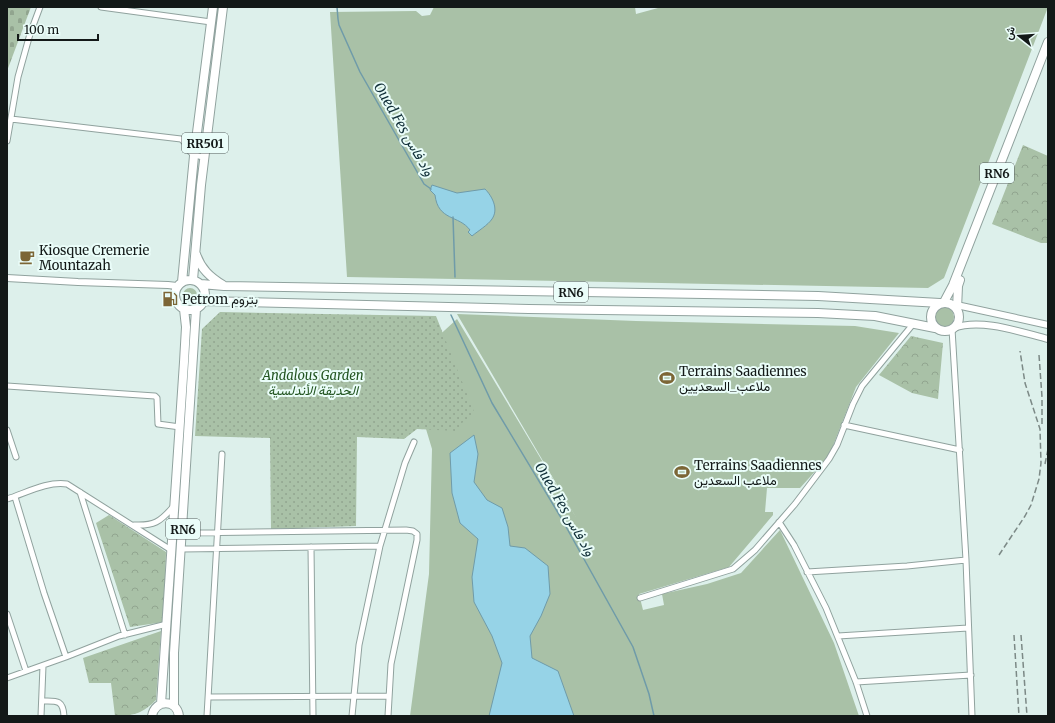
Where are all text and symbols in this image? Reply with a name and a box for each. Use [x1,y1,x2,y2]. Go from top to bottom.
scale bar [18,16,98,42]
north arrow [999,16,1039,56]
text: 100 m [24,22,59,37]
text: ش [1001,25,1018,41]
water label: Oued Fes واد فاس [370,79,439,180]
road number: RR501 [182,133,228,153]
road number: RN6 [980,163,1014,183]
place label: Kiosque Cremerie Mountazah [39,242,150,274]
cafe icon: Kiosque Cremerie Mountazah [18,248,36,266]
road number: RN6 [554,282,588,302]
fuel station icon: Petrom بتروم [161,290,179,308]
place label: Petrom بتروم [182,291,258,308]
place label: Terrains Saadiennes ملاعب_السعديين [679,363,807,395]
park label: Andalous Garden الحديقة الأندلسية [261,367,364,399]
sports icon: Terrains Saadiennes ملاعب_السعديين [658,369,676,387]
place label: Terrains Saadiennes ملاعب السعدين [694,457,822,489]
water label: Oued Fes واد فاس [531,459,600,560]
sports icon: Terrains Saadiennes ملاعب السعدين [673,463,691,481]
road number: RN6 [166,519,200,539]

